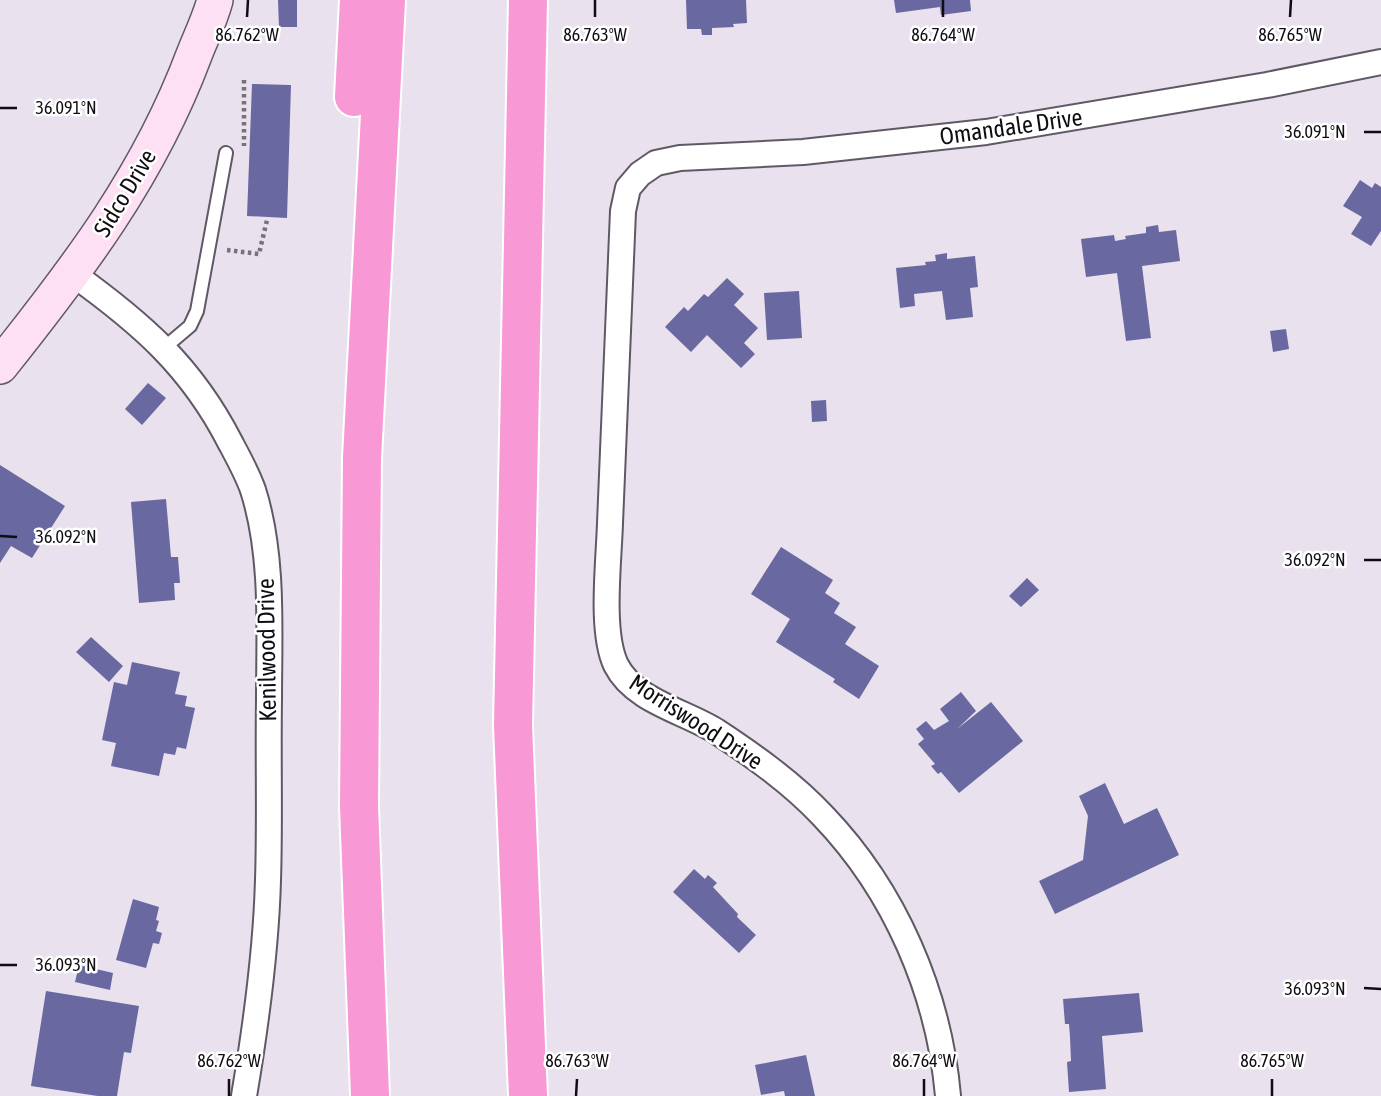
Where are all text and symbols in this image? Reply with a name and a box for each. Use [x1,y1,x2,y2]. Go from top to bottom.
text: 86.762°W [215,24,279,45]
text: 86.763°W [563,24,627,45]
text: 86.764°W [911,24,975,45]
text: 86.765°W [1258,24,1322,45]
text: 36.091°N [35,97,97,118]
street label: Omandale Drive [938,103,1084,150]
text: 36.091°N [1284,121,1346,142]
street label: Sidco Drive [88,144,161,241]
text: 36.092°N [35,526,97,547]
text: 36.092°N [1284,549,1346,570]
street label: Kenilwood Drive [252,578,281,722]
street label: Morriswood Drive [625,668,768,775]
text: 36.093°N [35,954,97,975]
text: 36.093°N [1284,978,1346,999]
text: 86.762°W [197,1050,261,1071]
text: 86.763°W [545,1050,609,1071]
text: 86.764°W [892,1050,956,1071]
text: 86.765°W [1240,1050,1304,1071]

